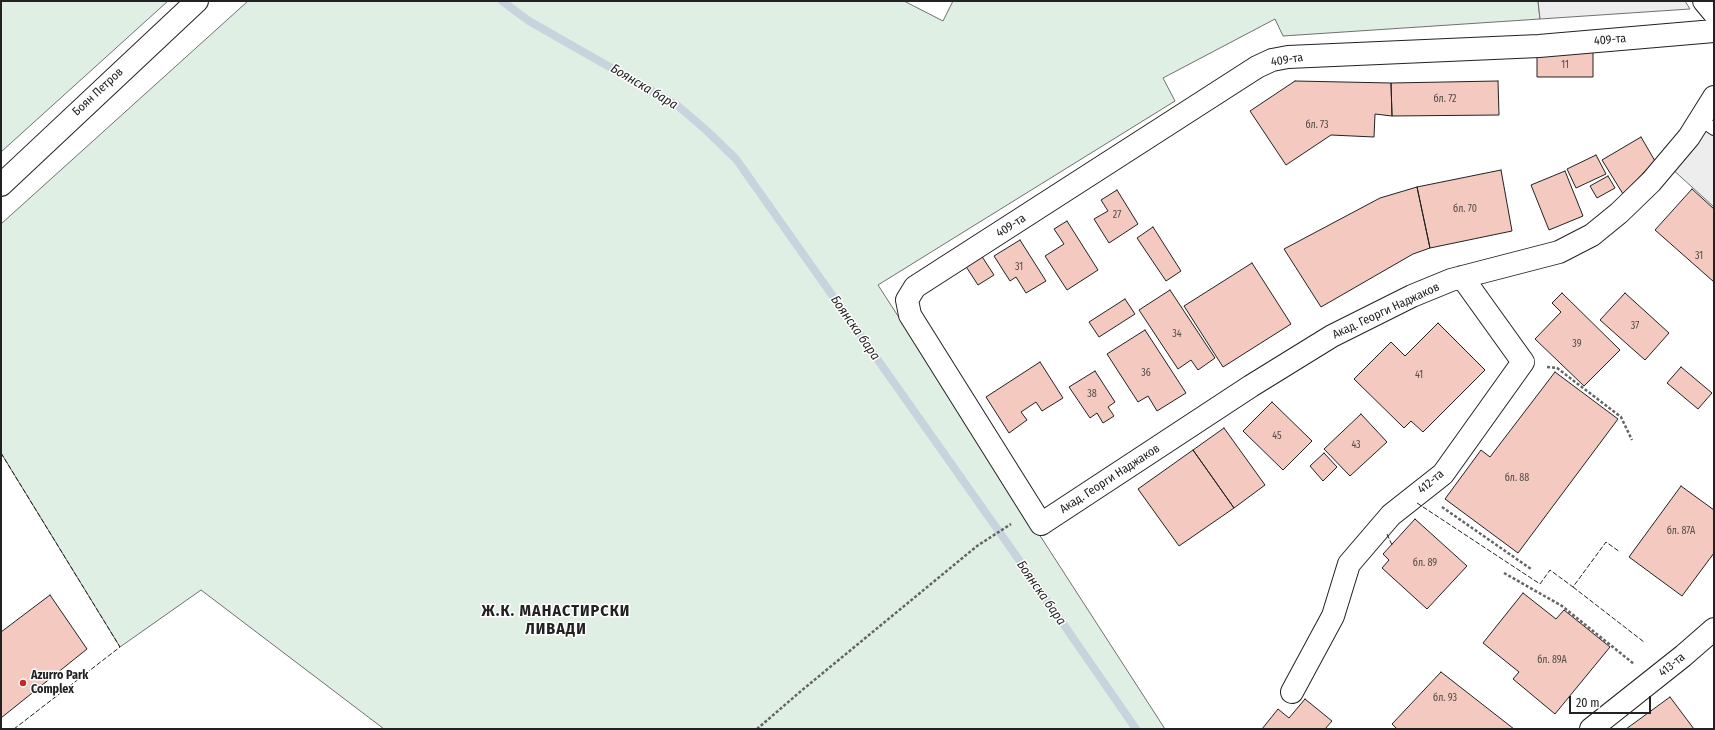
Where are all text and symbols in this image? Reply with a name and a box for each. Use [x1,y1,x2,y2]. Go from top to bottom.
street label: 409-та [1593,31,1627,49]
street label: 409-та [1270,50,1304,70]
house number: 11 [1561,59,1569,71]
water label: Боянска бара [608,61,680,113]
street label: Боян Петров [70,65,126,119]
house number: бл. 72 [1433,93,1457,105]
house number: бл. 73 [1305,119,1329,131]
house number: бл. 70 [1453,203,1477,215]
house number: 27 [1113,209,1121,221]
street label: 409-та [994,211,1028,241]
house number: 31 [1695,250,1703,262]
house number: 31 [1015,261,1023,273]
street label: Акад. Георги Наджаков [1330,280,1442,342]
water label: Боянска бара [827,293,883,363]
house number: 37 [1631,320,1639,332]
house number: 34 [1172,328,1182,340]
house number: 39 [1572,338,1582,350]
house number: 36 [1141,367,1151,379]
house number: 41 [1415,369,1423,381]
house number: 38 [1087,388,1097,400]
house number: 45 [1272,430,1282,442]
house number: 43 [1351,439,1361,451]
street label: Акад. Георги Наджаков [1057,441,1163,517]
street label: 412-та [1415,467,1447,497]
house number: бл. 88 [1505,472,1529,484]
house number: бл. 87А [1667,525,1695,537]
house number: бл. 89 [1413,557,1437,569]
water label: Боянска бара [1013,558,1069,628]
district label: Ж.К. МАНАСТИРСКИ ЛИВАДИ [482,602,630,640]
street label: 413-та [1656,650,1688,680]
house number: бл. 89А [1537,654,1567,666]
place label: Azurro Park Complex [31,669,88,697]
marker: Azurro Park Complex [18,678,28,688]
scale bar [1571,688,1653,714]
house number: бл. 93 [1433,692,1457,704]
text: 20 m [1576,696,1600,710]

